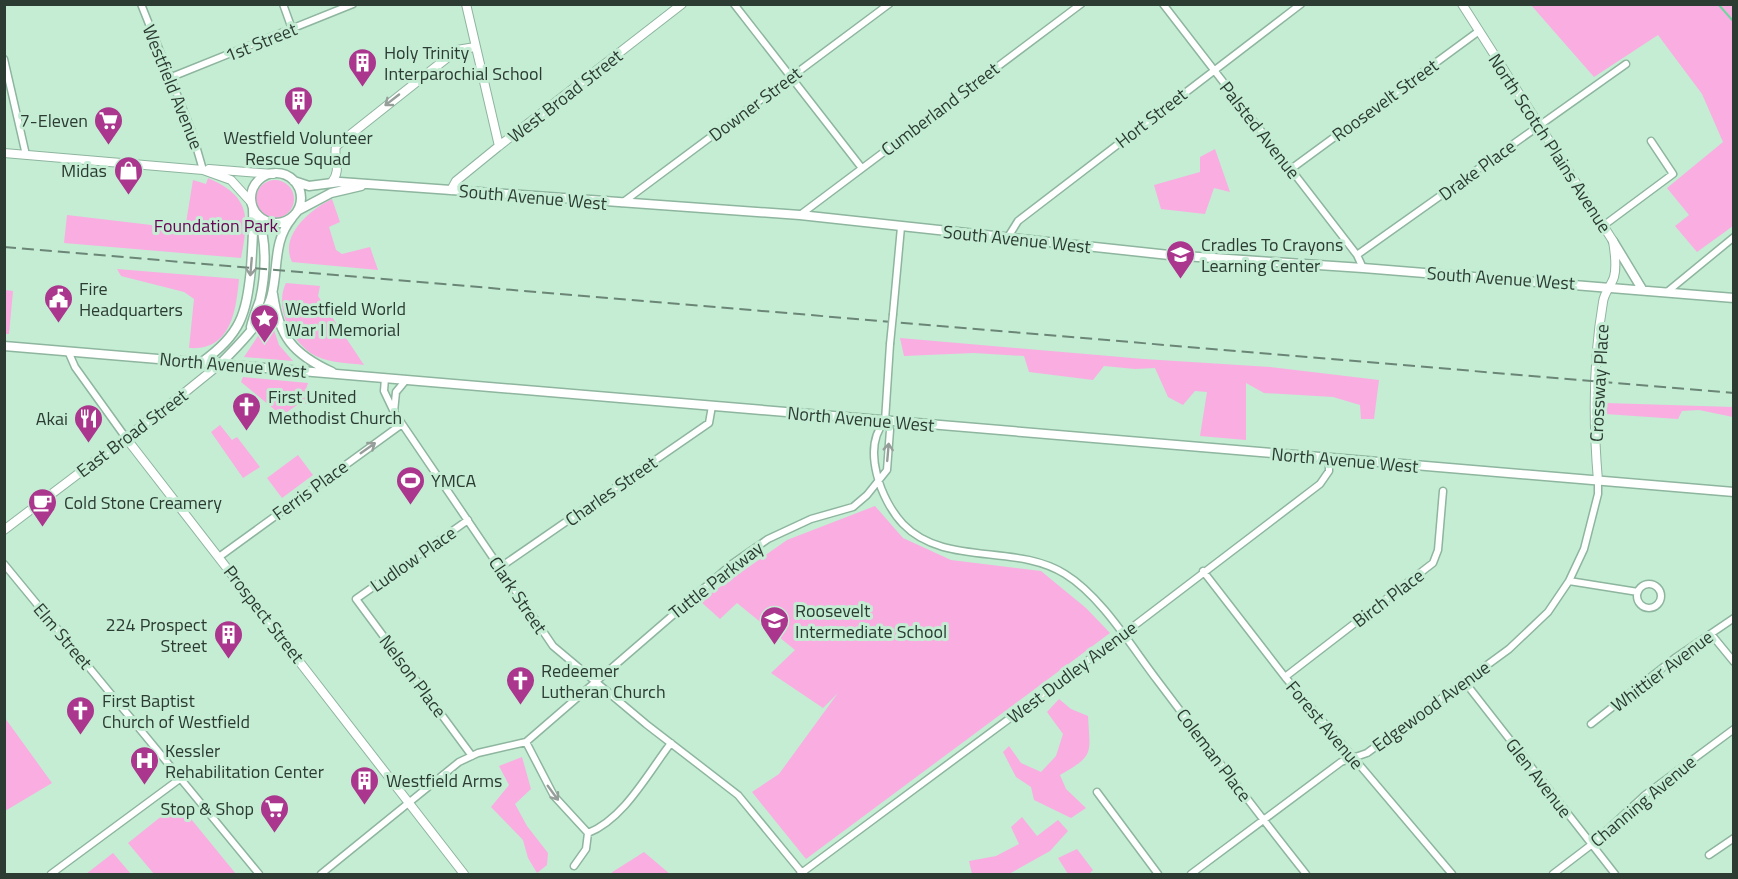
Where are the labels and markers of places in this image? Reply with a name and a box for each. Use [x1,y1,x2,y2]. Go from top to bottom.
place label: Holy Trinity Interparochial School [384,39,543,87]
building icon: Holy Trinity Interparochial School [347,46,379,88]
building icon: Westfield Volunteer Rescue Squad [282,84,314,126]
supermarket icon: 7-Eleven [93,104,125,146]
place label: 7-Eleven [20,107,88,134]
place label: Westfield Volunteer Rescue Squad [223,124,373,172]
shop icon: Midas [112,154,144,196]
place label: Midas [61,157,107,184]
place label: Cradles To Crayons Learning Center [1201,231,1343,279]
school or university icon: Cradles To Crayons Learning Center [1164,238,1196,280]
place label: Fire Headquarters [79,275,183,323]
public building icon: Fire Headquarters [42,282,74,324]
place label: Westfield World War I Memorial [285,295,406,343]
place icon: Westfield World War I Memorial [248,302,280,344]
place label: First United Methodist Church [268,383,402,431]
church icon: First United Methodist Church [231,390,263,432]
restaurant icon: Akai [73,402,105,444]
place label: Akai [36,405,68,432]
sports icon: YMCA [394,464,426,506]
place label: YMCA [431,467,477,494]
cafe icon: Cold Stone Creamery [27,486,59,528]
place label: Cold Stone Creamery [64,489,222,516]
place label: Roosevelt Intermediate School [795,597,947,645]
school or university icon: Roosevelt Intermediate School [758,604,790,646]
place label: 224 Prospect Street [105,611,208,659]
building icon: 224 Prospect Street [212,618,244,660]
place label: Redeemer Lutheran Church [541,657,666,705]
church icon: Redeemer Lutheran Church [504,664,536,706]
place label: First Baptist Church of Westfield [102,687,250,735]
church icon: First Baptist Church of Westfield [65,694,97,736]
place label: Kessler Rehabilitation Center [165,737,324,785]
hospital icon: Kessler Rehabilitation Center [128,744,160,786]
building icon: Westfield Arms [349,764,381,806]
place label: Westfield Arms [386,767,502,794]
supermarket icon: Stop & Shop [259,792,291,834]
place label: Stop & Shop [160,795,254,822]

